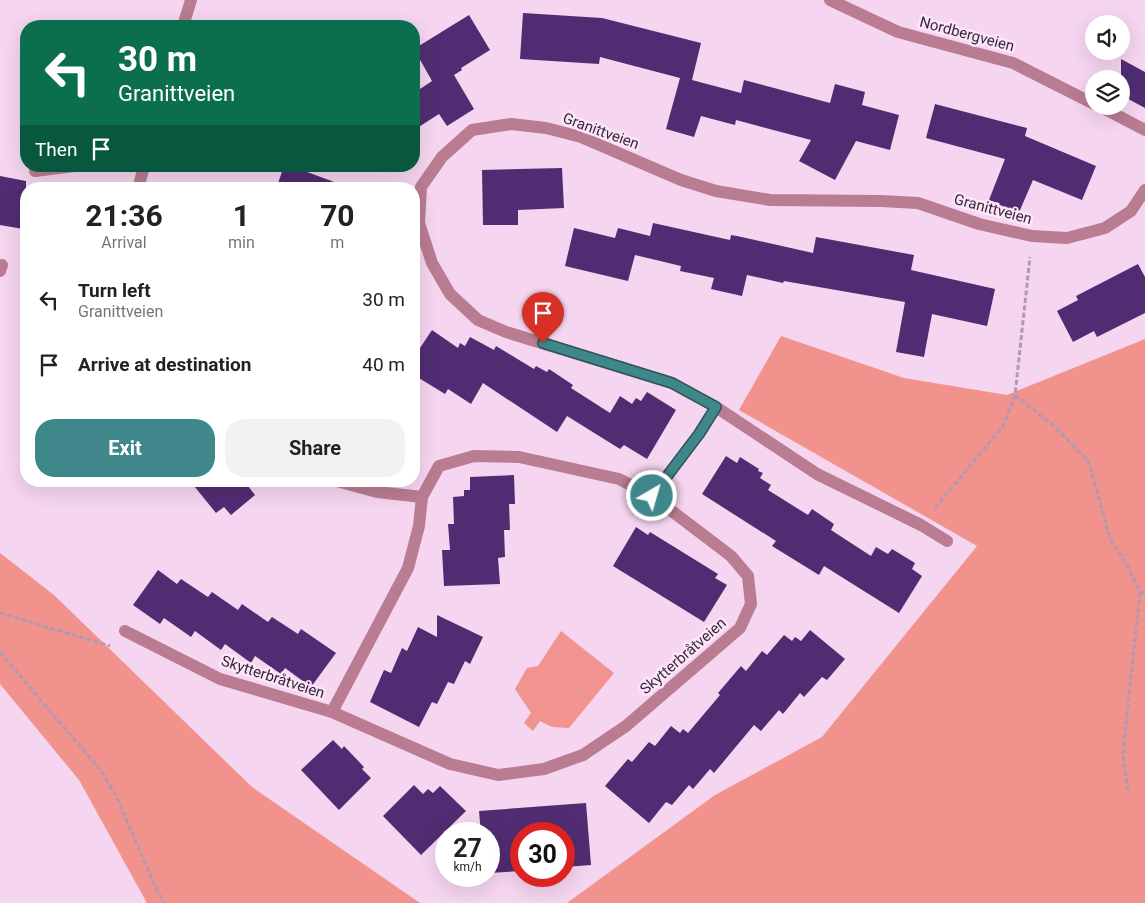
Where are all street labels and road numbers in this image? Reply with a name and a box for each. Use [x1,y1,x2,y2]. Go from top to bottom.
street label: Nordbergveien [918,13,1016,55]
street label: Granittveien [560,109,642,153]
street label: Granittveien [952,190,1034,228]
street label: Skytterbråtveien [636,614,730,698]
street label: Skytterbråtveien [219,652,327,702]

